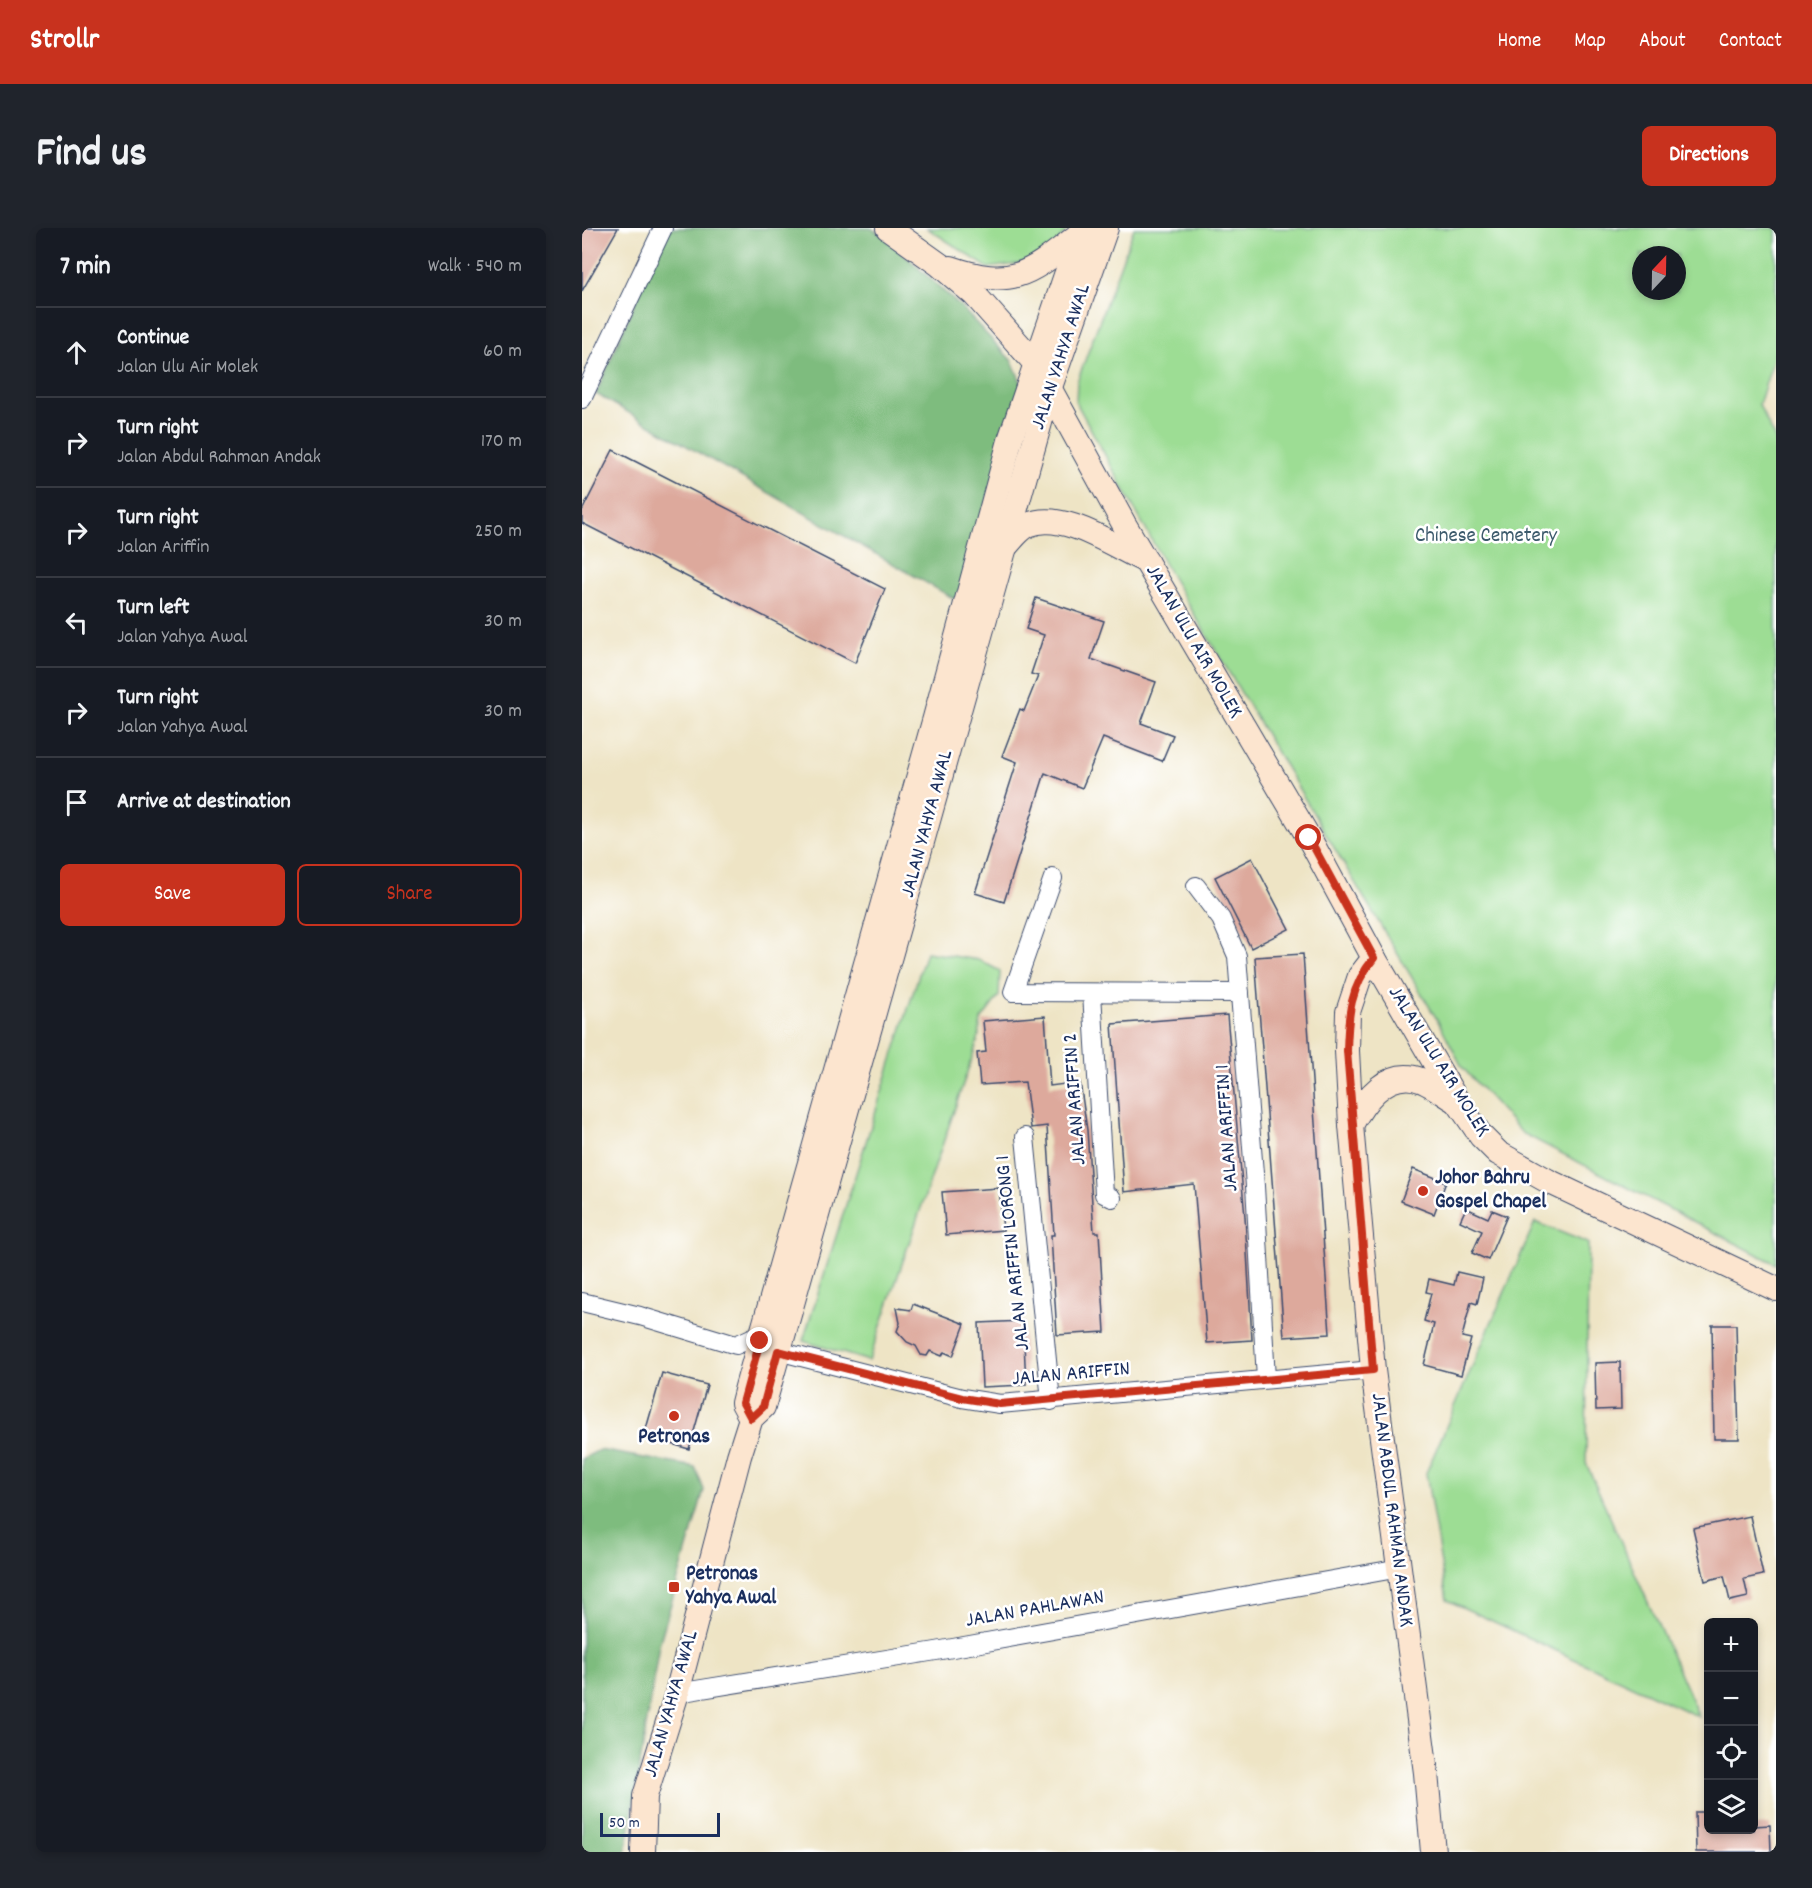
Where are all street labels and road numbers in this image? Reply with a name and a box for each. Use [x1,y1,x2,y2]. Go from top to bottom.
street label: JALAN YAHYA AWAL [1024,280,1100,434]
street label: JALAN ULU AIR MOLEK [1137,560,1249,725]
street label: JALAN YAHYA AWAL [894,746,962,901]
street label: JALAN ULU AIR MOLEK [1379,981,1497,1144]
street label: JALAN ARIFFIN 2 [1056,1032,1096,1166]
street label: JALAN ARIFFIN 1 [1209,1063,1247,1193]
street label: JALAN ARIFFIN LORONG 1 [989,1154,1039,1352]
street label: JALAN ARIFFIN [1011,1355,1131,1395]
street label: JALAN ABDUL RAHMAN ANDAK [1362,1391,1420,1629]
street label: JALAN PAHLAWAN [963,1583,1107,1637]
street label: JALAN YAHYA AWAL [637,1627,707,1781]

